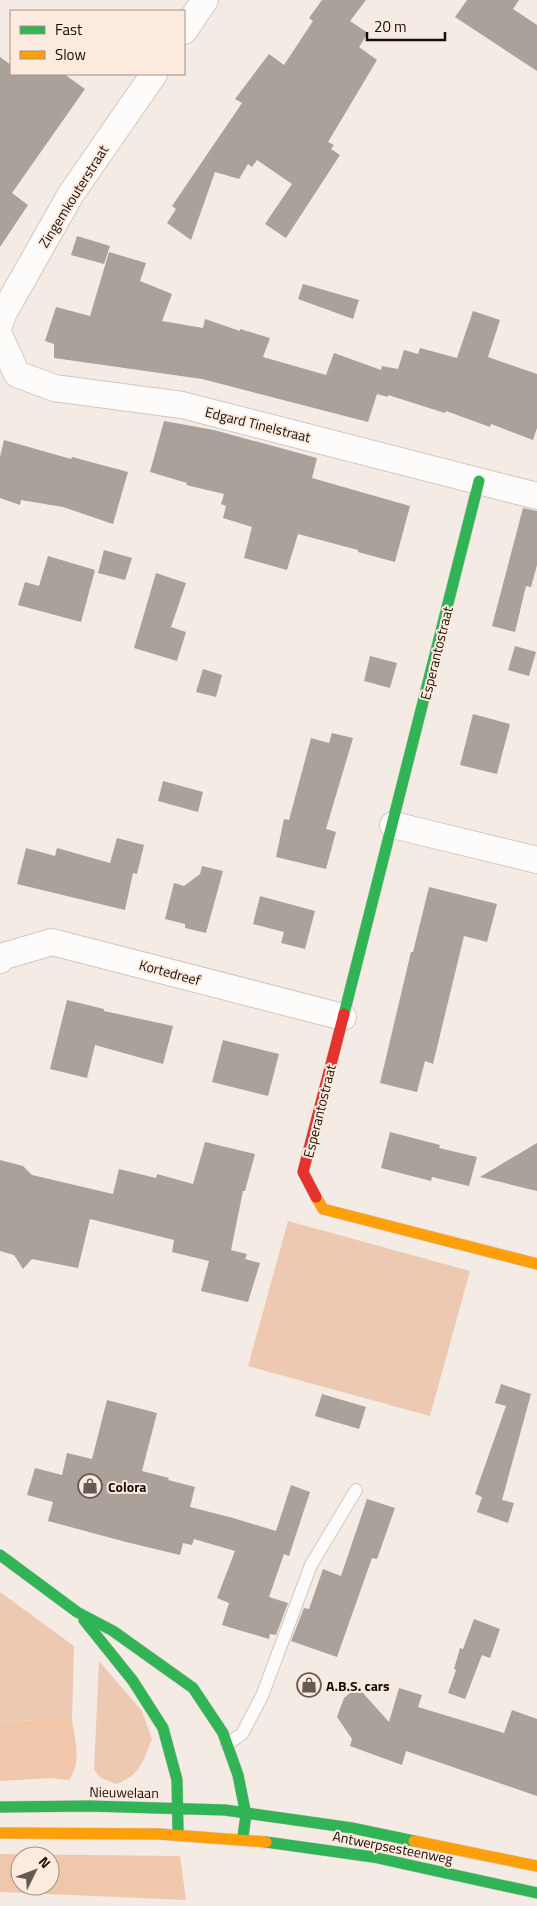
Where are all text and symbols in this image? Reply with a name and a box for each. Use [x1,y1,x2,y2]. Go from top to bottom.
legend [10,10,185,75]
scale bar [367,10,444,42]
text: 20 m [374,15,407,38]
text: Fast [55,18,83,41]
text: Slow [55,43,86,66]
street label: Zingemkouterstraat [33,141,113,251]
street label: Edgard Tinelstraat [203,401,313,447]
street label: Esperantostraat [414,604,458,702]
street label: Kortedreef [137,954,203,990]
street label: Esperantostraat [297,1062,341,1160]
shop icon: Colora [77,1473,103,1499]
place label: Colora [108,1476,147,1497]
shop icon: A.B.S. cars [296,1672,322,1698]
place label: A.B.S. cars [326,1675,390,1696]
street label: Nieuwelaan [89,1781,159,1803]
street label: Antwerpsesteenweg [331,1825,455,1869]
north arrow [10,1846,60,1896]
text: N [34,1851,56,1873]

